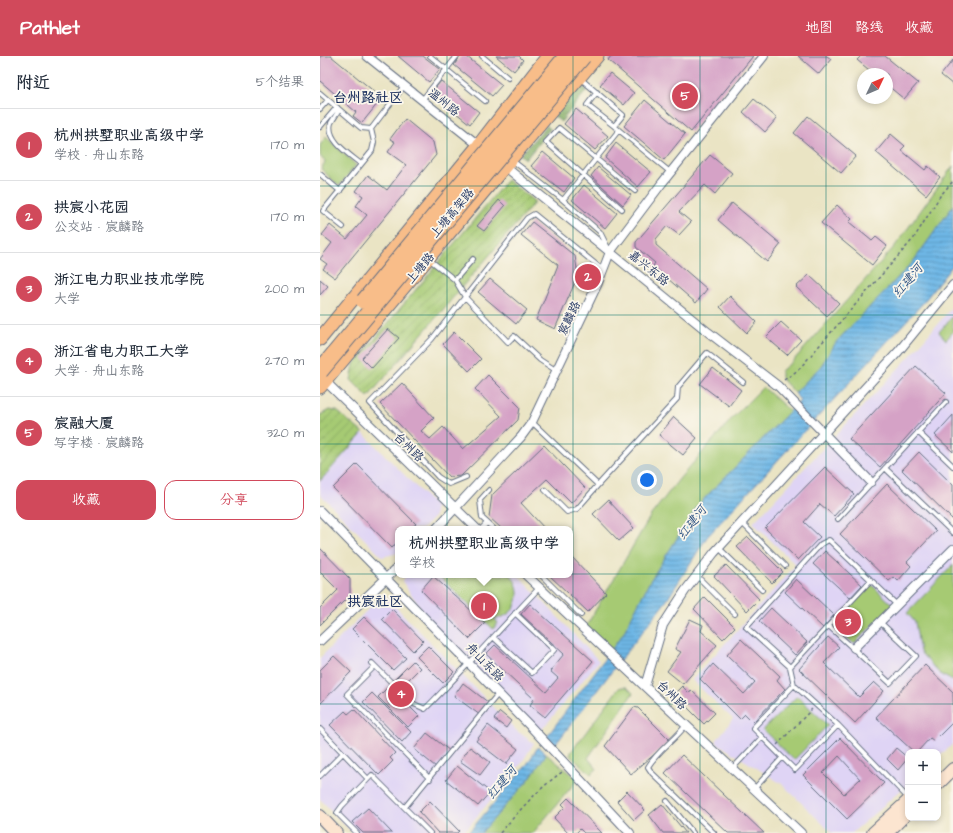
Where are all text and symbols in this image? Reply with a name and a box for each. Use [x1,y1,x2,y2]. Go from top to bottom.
text: Pathlet [20,15,80,42]
text: 地图 [805,18,833,38]
text: 路线 [855,18,883,38]
text: 收藏 [905,18,933,38]
north arrow [857,68,893,104]
text: 附近 [16,71,50,95]
text: 5个结果 [256,73,304,91]
pin: 5 [672,81,698,111]
street label: 温州路 [424,84,463,120]
district label: 台州路社区 [333,88,403,108]
text: 杭州拱墅职业高级中学 [54,125,204,146]
text: 1 [28,136,30,154]
text: 170 m [271,136,304,154]
text: 学校 · 舟山东路 [54,146,144,164]
street label: 上塘高架路 [427,185,478,242]
text: 拱宸小花园 [54,197,129,218]
text: 2 [25,208,33,226]
text: 170 m [271,208,304,226]
text: 公交站 · 宸麟路 [54,218,144,236]
street label: 嘉兴东路 [625,247,673,290]
street label: 上塘路 [402,249,438,288]
water label: 红建河 [888,258,928,301]
pin: 2 [575,262,601,292]
text: 浙江电力职业技术学院 [54,269,204,290]
text: 3 [26,280,32,298]
text: 200 m [265,280,304,298]
text: 大学 [54,290,80,308]
street label: 宸麟路 [554,298,585,338]
text: 浙江省电力职工大学 [54,341,189,362]
text: 4 [25,352,33,370]
text: 270 m [265,352,304,370]
text: 大学 · 舟山东路 [54,362,144,380]
text: 宸融大厦 [54,413,114,434]
text: 5 [24,424,34,442]
text: 320 m [266,424,304,442]
street label: 台州路 [390,429,428,466]
text: 写字楼 · 宸麟路 [54,434,144,452]
your location [637,470,657,490]
button: 收藏 [16,480,156,520]
button: 分享 [164,480,304,520]
water label: 红建河 [673,500,712,544]
popup [395,526,573,578]
text: 杭州拱墅职业高级中学 [409,533,559,554]
text: 学校 [409,554,435,572]
pin: 1 [471,591,497,621]
district label: 拱宸社区 [347,592,403,612]
pin: 3 [835,607,861,637]
street label: 舟山东路 [462,639,507,686]
street label: 台州路 [653,677,691,714]
pin: 4 [388,679,414,709]
map controls [905,749,941,821]
button: + [905,749,941,785]
water label: 红建河 [482,761,523,803]
button: − [905,785,941,821]

